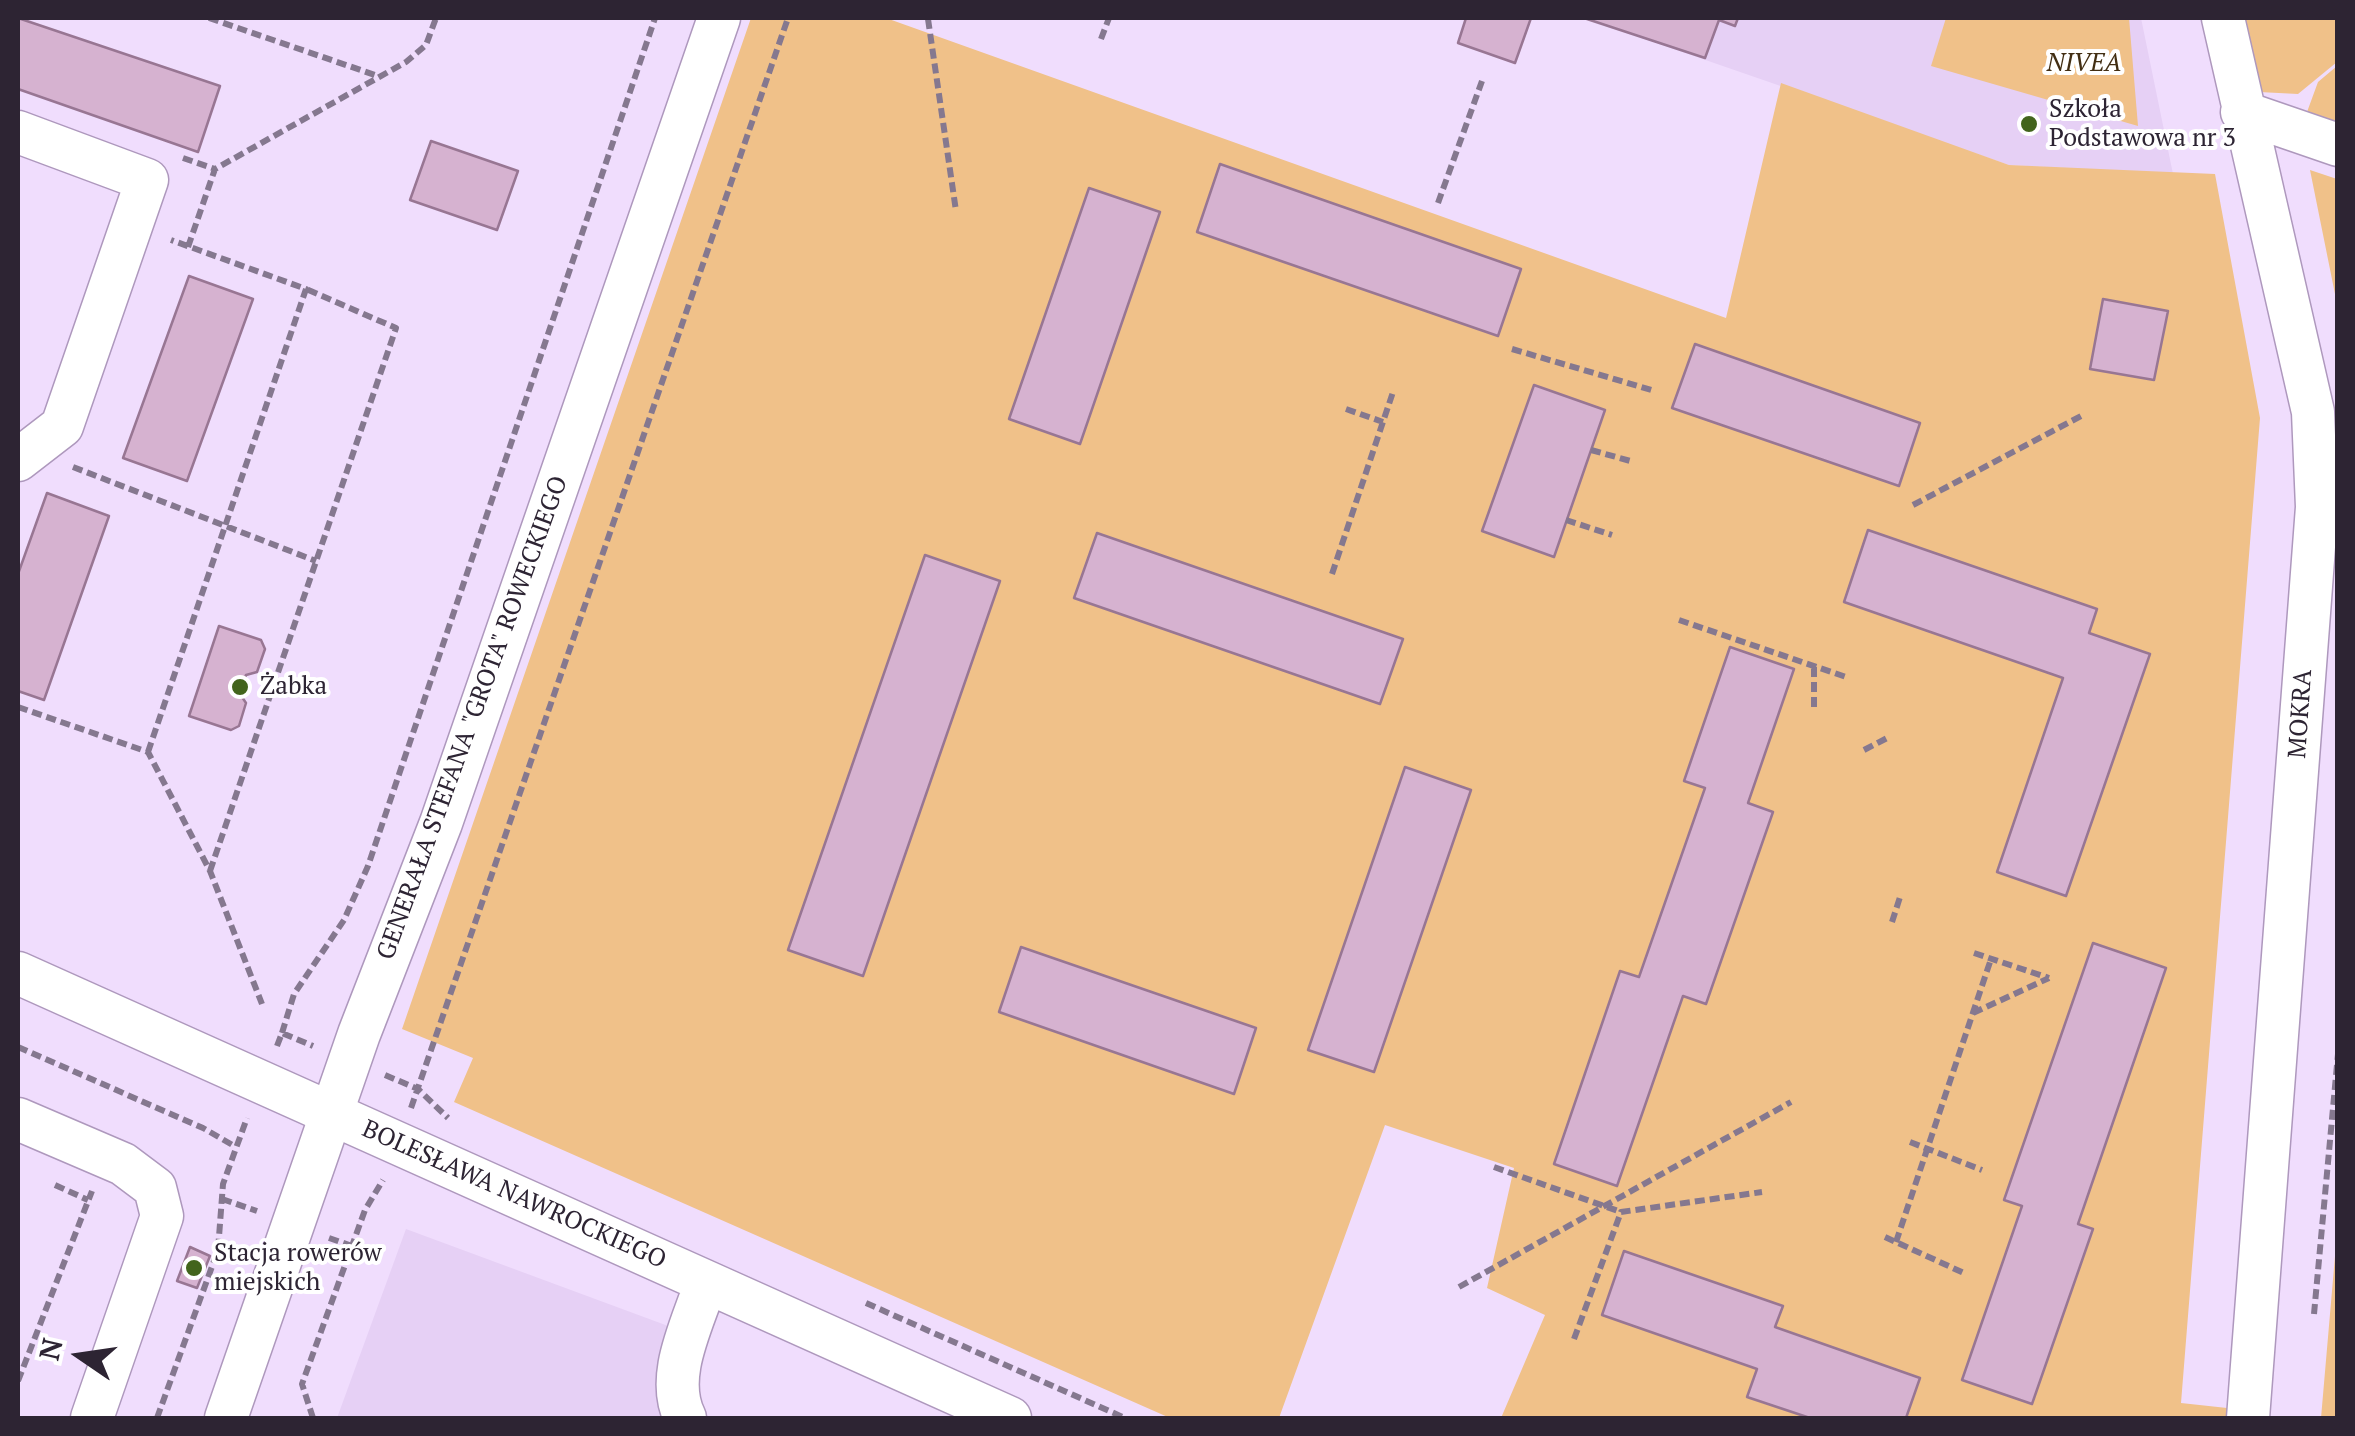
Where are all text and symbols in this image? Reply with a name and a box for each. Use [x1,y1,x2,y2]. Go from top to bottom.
park label: NIVEA [2047,49,2121,79]
place label: Szkoła Podstawowa nr 3 [2049,95,2236,154]
marker: Szkoła Podstawowa nr 3 [2018,113,2040,135]
street label: GENERAŁA STEFANA "GROTA" ROWECKIEGO [371,472,575,964]
street label: MOKRA [2283,668,2319,760]
place label: Żabka [260,672,327,702]
marker: Żabka [229,676,251,698]
street label: BOLESŁAWA NAWROCKIEGO [357,1114,671,1276]
place label: Stacja rowerów miejskich [214,1239,382,1298]
marker: Stacja rowerów miejskich [183,1257,205,1279]
north arrow [30,1306,130,1406]
text: N [30,1335,71,1364]

